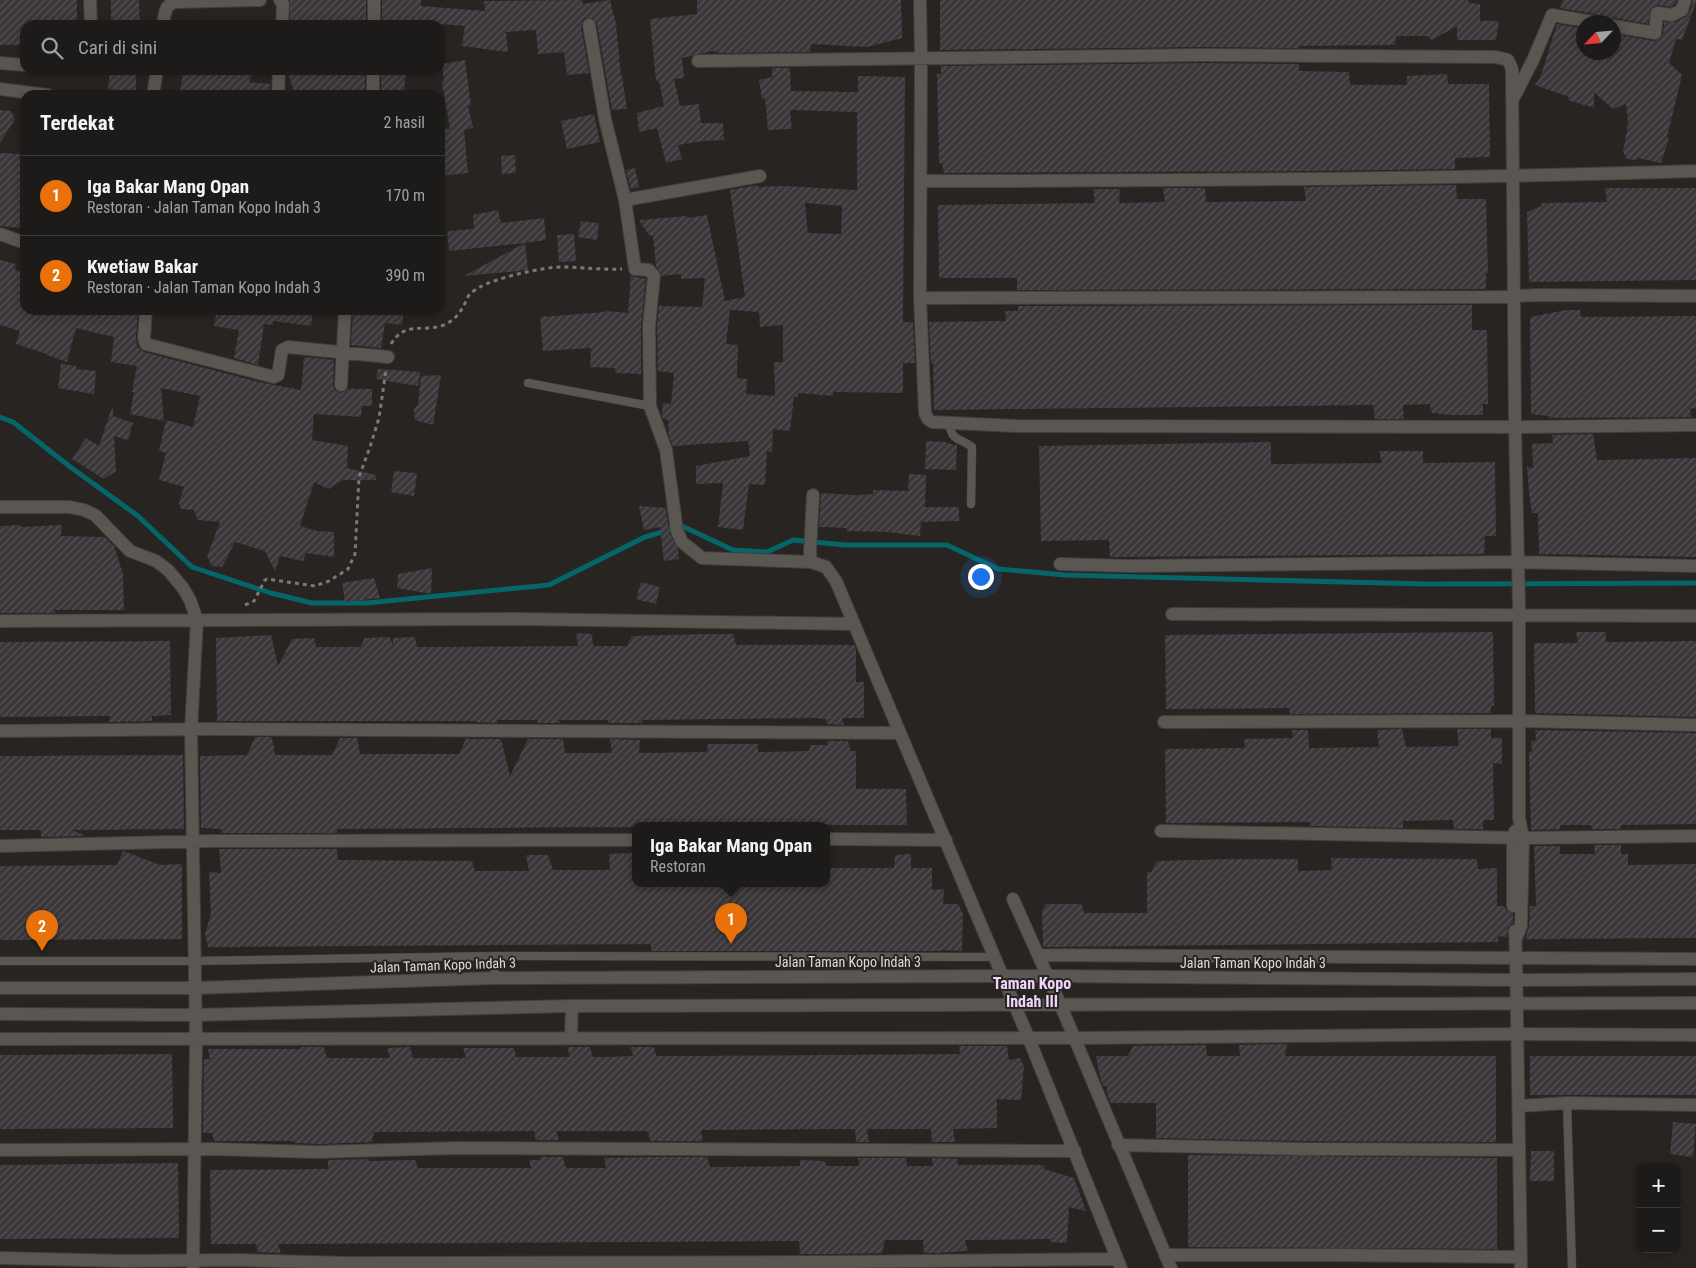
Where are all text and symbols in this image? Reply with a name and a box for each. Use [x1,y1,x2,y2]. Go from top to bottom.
north arrow [1576,15,1621,60]
search box [20,20,445,75]
icon: search [38,34,66,62]
text: Cari di sini [78,36,157,59]
text: Terdekat [40,111,114,135]
text: 2 hasil [383,113,425,132]
text: Iga Bakar Mang Opan [87,175,249,198]
text: 1 [52,186,60,205]
text: 170 m [386,186,425,205]
text: Restoran · Jalan Taman Kopo Indah 3 [87,198,321,217]
text: Kwetiaw Bakar [87,255,198,278]
text: 2 [52,266,60,285]
text: 390 m [386,266,425,285]
text: Restoran · Jalan Taman Kopo Indah 3 [87,278,321,297]
your location [968,564,994,590]
popup [632,822,830,887]
text: Iga Bakar Mang Opan [650,834,812,857]
text: Restoran [650,857,706,876]
pin: 1 [715,903,747,944]
pin: 2 [26,910,58,951]
street label: Jalan Taman Kopo Indah 3 [370,954,516,976]
street label: Jalan Taman Kopo Indah 3 [775,954,921,970]
street label: Jalan Taman Kopo Indah 3 [1180,955,1326,971]
district label: Taman Kopo Indah III [993,974,1071,1011]
map controls [1636,1163,1681,1253]
button: + [1636,1163,1681,1208]
button: − [1636,1208,1681,1253]

